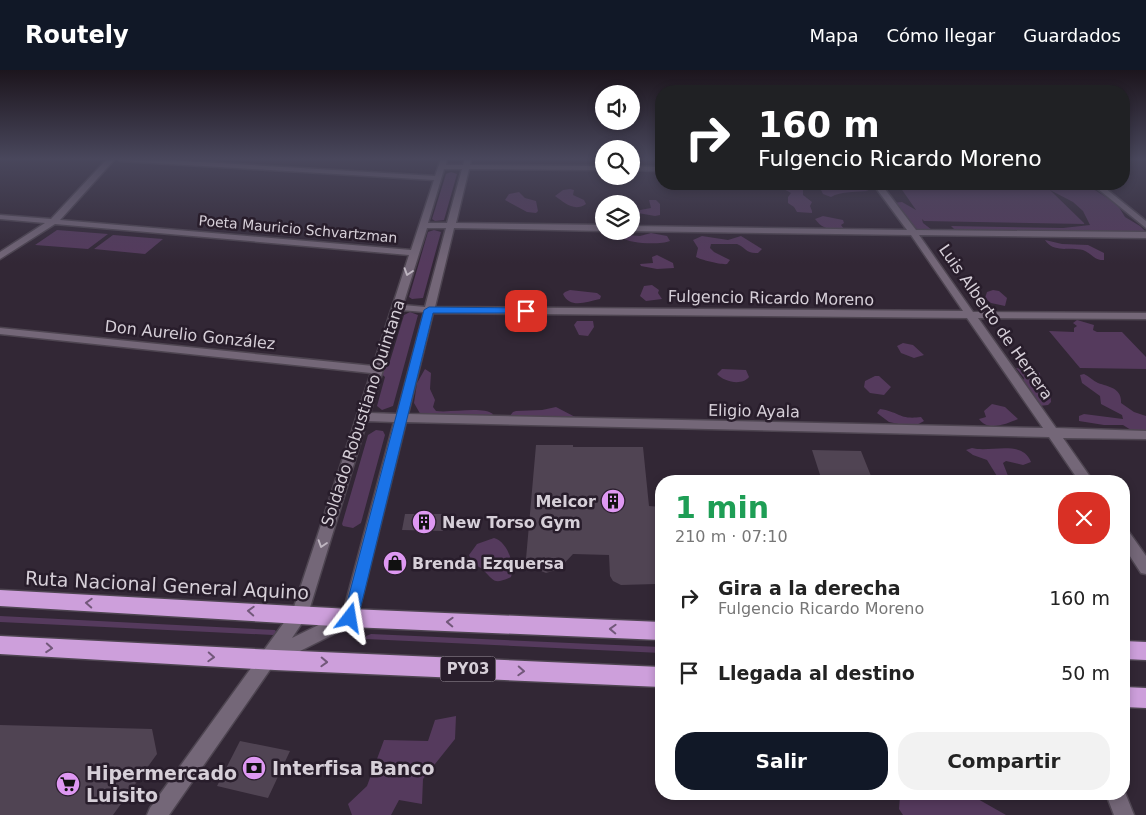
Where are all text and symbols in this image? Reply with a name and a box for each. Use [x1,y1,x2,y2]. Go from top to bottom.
text: Routely [25,21,129,49]
text: Mapa [809,25,858,46]
text: Cómo llegar [886,25,995,46]
text: Guardados [1023,25,1121,46]
map controls [595,85,640,240]
button: sound [595,85,640,130]
icon: right [675,105,740,170]
text: 160 m [758,105,880,145]
button: search [595,140,640,185]
text: Fulgencio Ricardo Moreno [758,146,1042,171]
button: layers [595,195,640,240]
street label: Poeta Mauricio Schvartzman [198,212,398,246]
street label: Luis Alberto de Herrera [935,241,1057,403]
one-way arrow [404,267,414,276]
street label: Fulgencio Ricardo Moreno [668,287,874,309]
pin [505,290,547,332]
street label: Soldado Robustiano Quintana [317,297,409,529]
icon: arrive [512,297,540,325]
street label: Don Aurelio González [104,317,276,353]
street label: Eligio Ayala [708,401,800,421]
building icon: Melcor [600,488,626,514]
text: 1 min [675,490,769,525]
place label: Melcor [535,492,596,511]
button: close [1058,492,1110,544]
building icon: New Torso Gym [411,509,437,535]
place label: New Torso Gym [442,513,581,532]
text: 210 m · 07:10 [675,527,788,546]
one-way arrow [318,539,328,547]
shop icon: Brenda Ezquersa [382,550,408,576]
place label: Brenda Ezquersa [412,554,564,573]
street label: Ruta Nacional General Aquino [24,567,310,603]
text: Gira a la derecha [718,577,901,599]
icon: right [675,584,703,612]
text: 160 m [1049,587,1110,609]
position arrow [323,591,375,643]
one-way arrow [85,597,93,608]
text: Fulgencio Ricardo Moreno [718,599,924,618]
one-way arrow [247,606,255,617]
one-way arrow [446,617,454,627]
one-way arrow [608,623,616,634]
one-way arrow [45,643,53,654]
one-way arrow [207,651,215,662]
road number: PY03 [440,656,496,682]
one-way arrow [320,657,328,668]
icon: arrive [675,659,703,687]
text: Llegada al destino [718,662,915,684]
text: 50 m [1061,662,1110,684]
one-way arrow [518,666,525,676]
button: Salir [675,732,888,790]
button: Compartir [898,732,1110,790]
bank icon: Interfisa Banco [241,755,267,781]
place label: Interfisa Banco [272,757,435,779]
place label: Hipermercado Luisito [86,762,237,806]
supermarket icon: Hipermercado Luisito [55,771,81,797]

